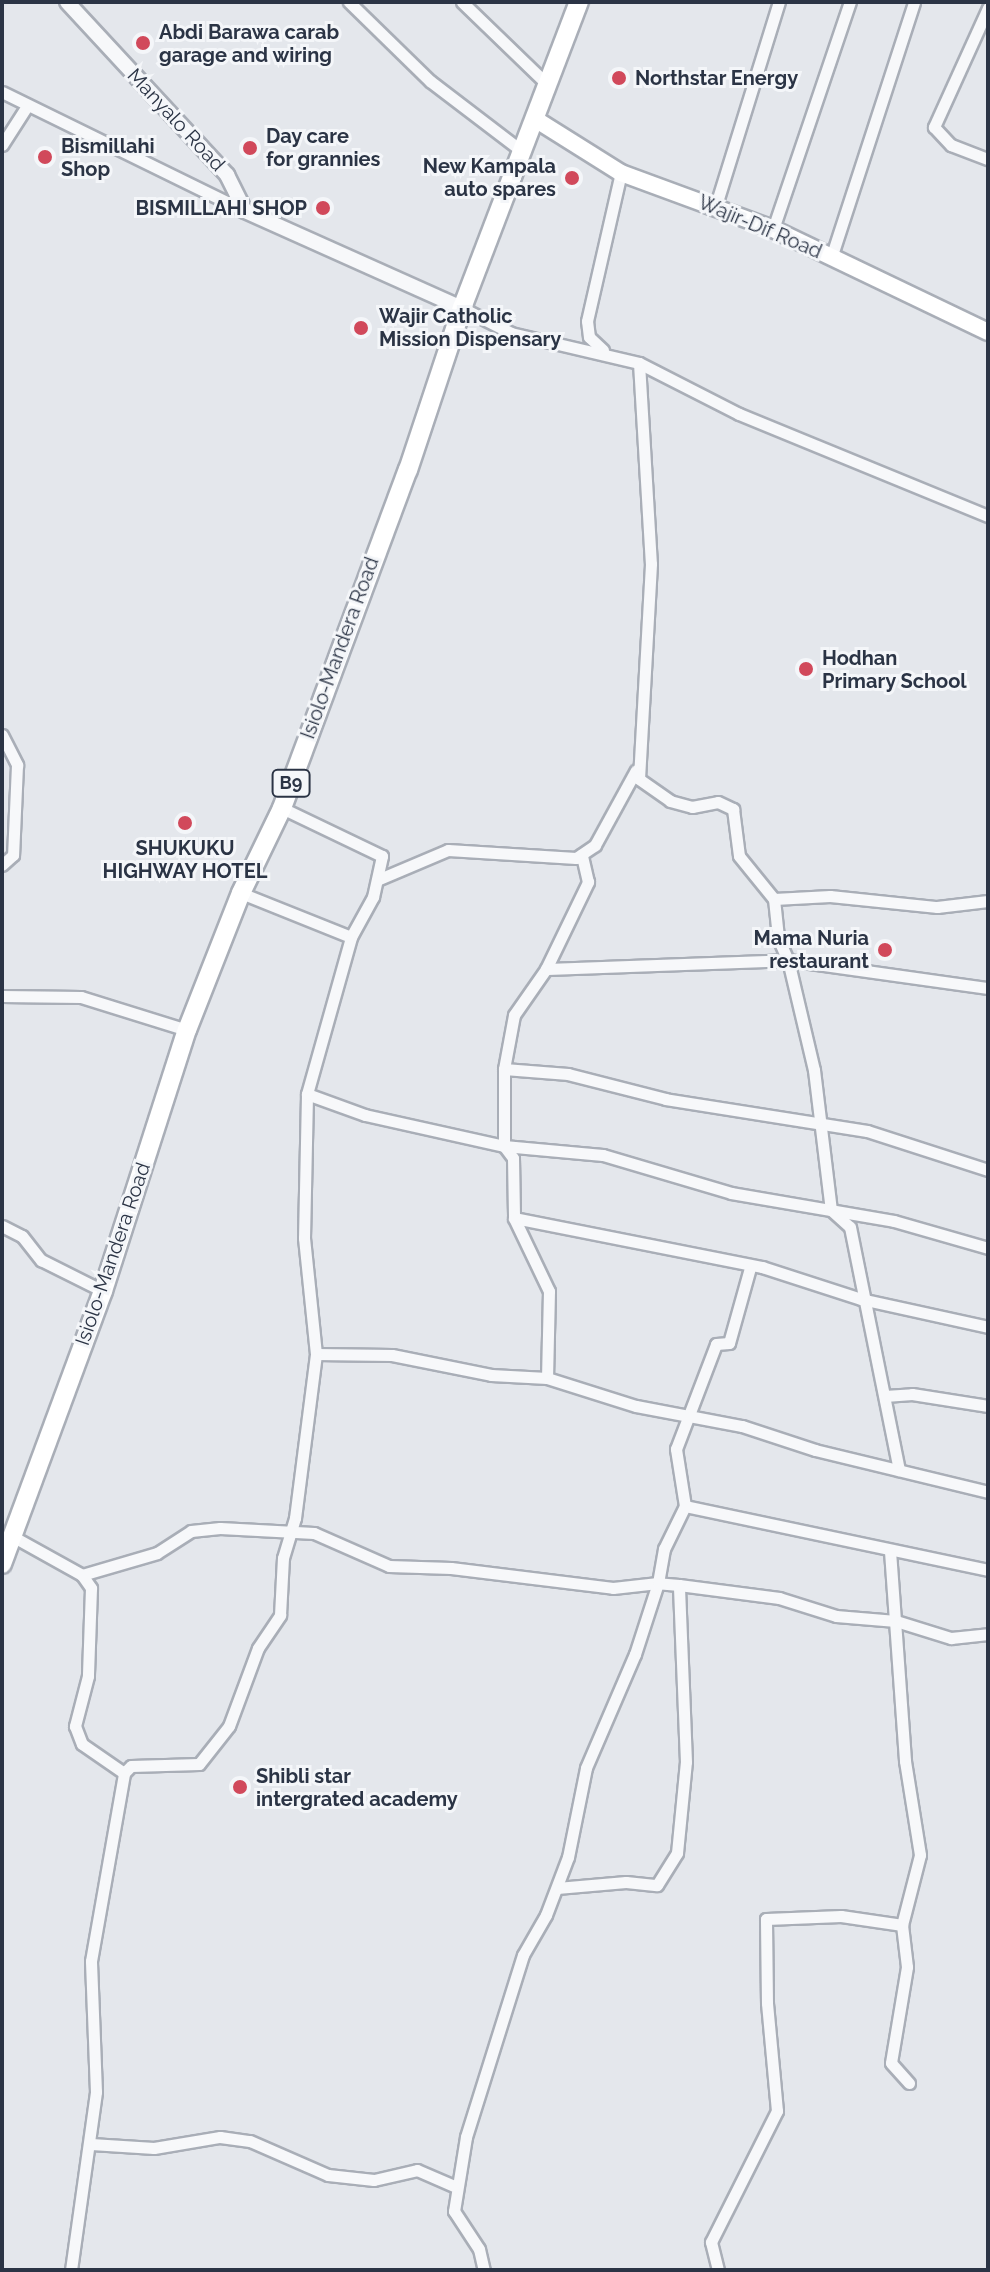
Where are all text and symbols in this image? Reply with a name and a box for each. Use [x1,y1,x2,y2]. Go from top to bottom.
place label: Abdi Barawa carab garage and wiring [159,20,339,67]
marker: Abdi Barawa carab garage and wiring [134,34,152,52]
street label: Manyalo Road [122,64,230,176]
place label: Northstar Energy [635,66,799,90]
marker: Northstar Energy [610,69,628,87]
place label: Day care for grannies [266,124,381,171]
place label: Bismillahi Shop [61,134,155,181]
marker: Day care for grannies [241,139,259,157]
marker: Bismillahi Shop [36,148,54,166]
place label: New Kampala auto spares [422,154,556,201]
marker: New Kampala auto spares [563,169,581,187]
street label: Wajir-Dif Road [694,190,826,264]
place label: BISMILLAHI SHOP [135,196,307,220]
marker: BISMILLAHI SHOP [314,199,332,217]
place label: Wajir Catholic Mission Dispensary [379,304,561,351]
marker: Wajir Catholic Mission Dispensary [350,317,372,339]
street label: Isiolo-Mandera Road [296,554,384,742]
place label: Hodhan Primary School [822,646,967,693]
marker: Hodhan Primary School [797,660,815,678]
road number: B9 [271,769,311,797]
marker: SHUKUKU HIGHWAY HOTEL [176,814,194,832]
place label: SHUKUKU HIGHWAY HOTEL [102,836,268,883]
place label: Mama Nuria restaurant [754,926,869,973]
marker: Mama Nuria restaurant [876,941,894,959]
street label: Isiolo-Mandera Road [70,1159,156,1349]
place label: Shibli star intergrated academy [256,1764,458,1811]
marker: Shibli star intergrated academy [231,1778,249,1796]

